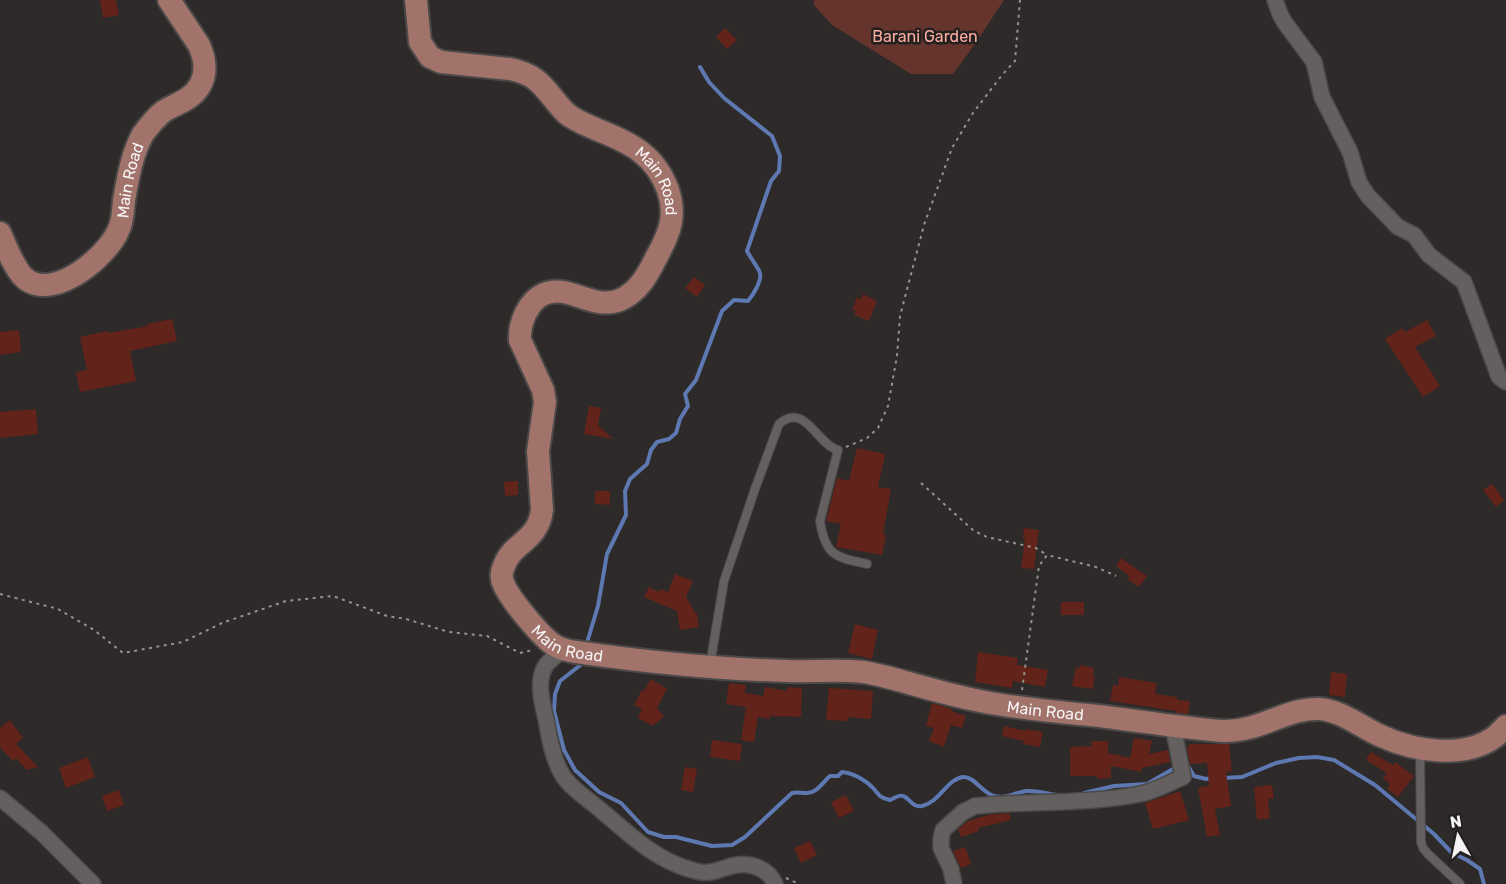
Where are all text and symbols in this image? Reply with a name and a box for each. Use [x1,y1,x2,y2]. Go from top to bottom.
park label: Barani Garden [872,27,978,46]
street label: Main Road [113,140,148,219]
street label: Main Road [631,142,681,216]
street label: Main Road [527,621,604,666]
street label: Main Road [1006,697,1085,724]
north arrow [1428,806,1488,866]
text: N [1449,811,1463,832]

